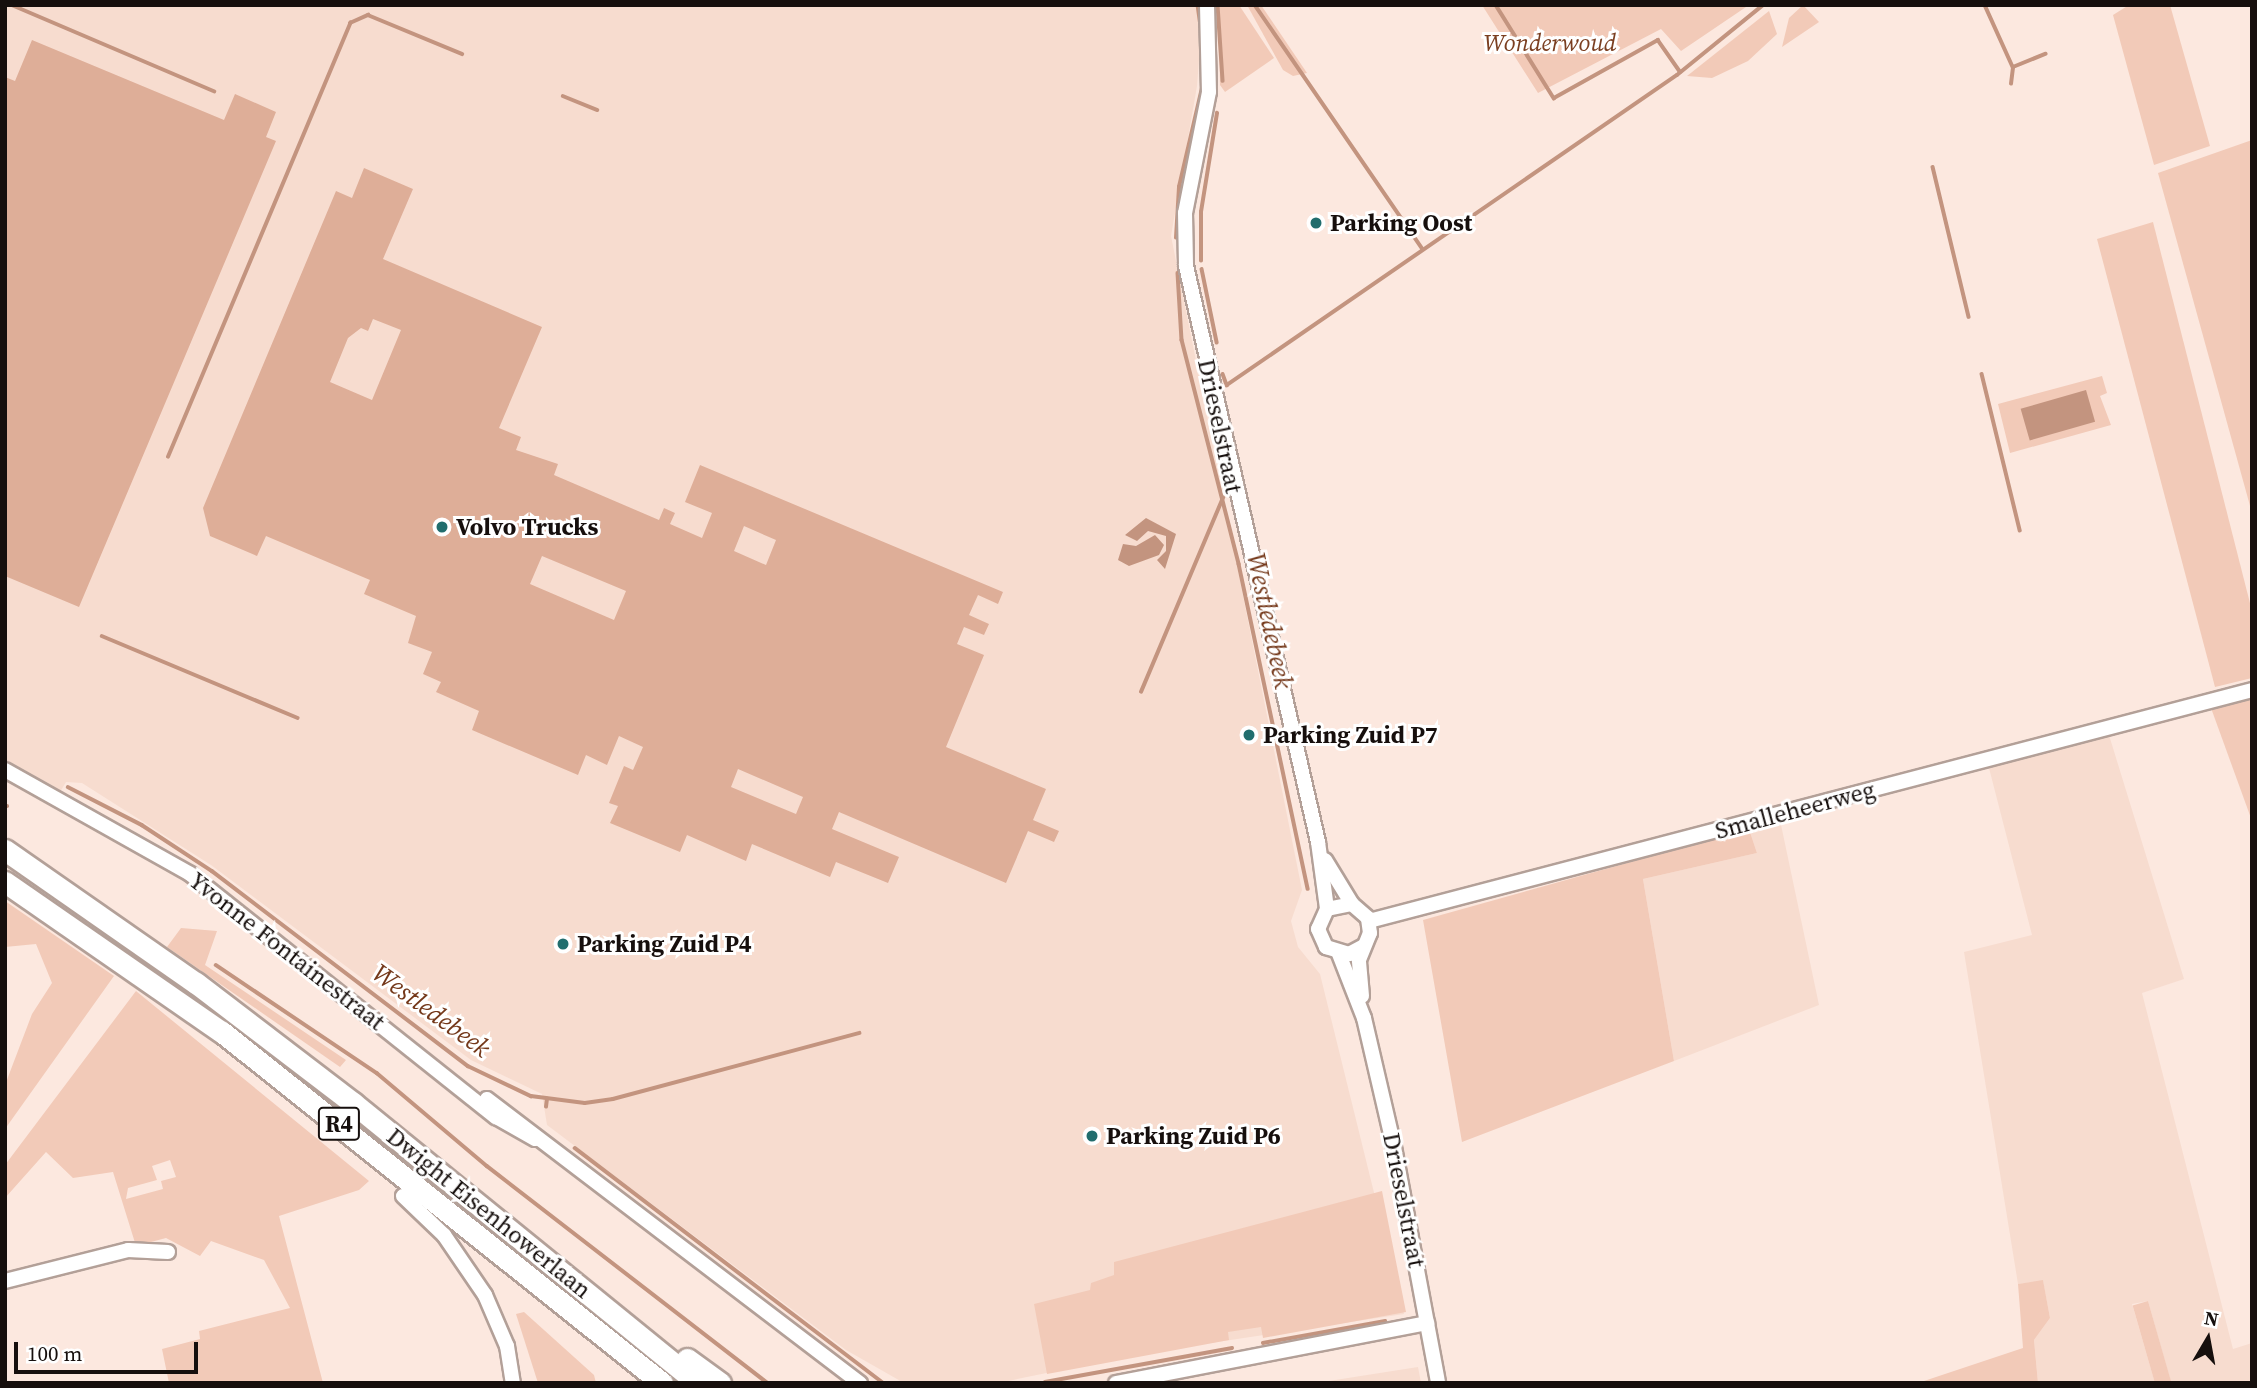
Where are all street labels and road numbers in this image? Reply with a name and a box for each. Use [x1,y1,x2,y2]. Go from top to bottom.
street label: Drieselstraat [1192,356,1248,496]
street label: Smalleheerweg [1712,775,1878,845]
street label: Yvonne Fontainestraat [184,866,390,1036]
road number: R4 [316,1105,362,1144]
street label: Dwight Eisenhowerlaan [381,1122,597,1304]
street label: Drieselstraat [1377,1130,1431,1270]

